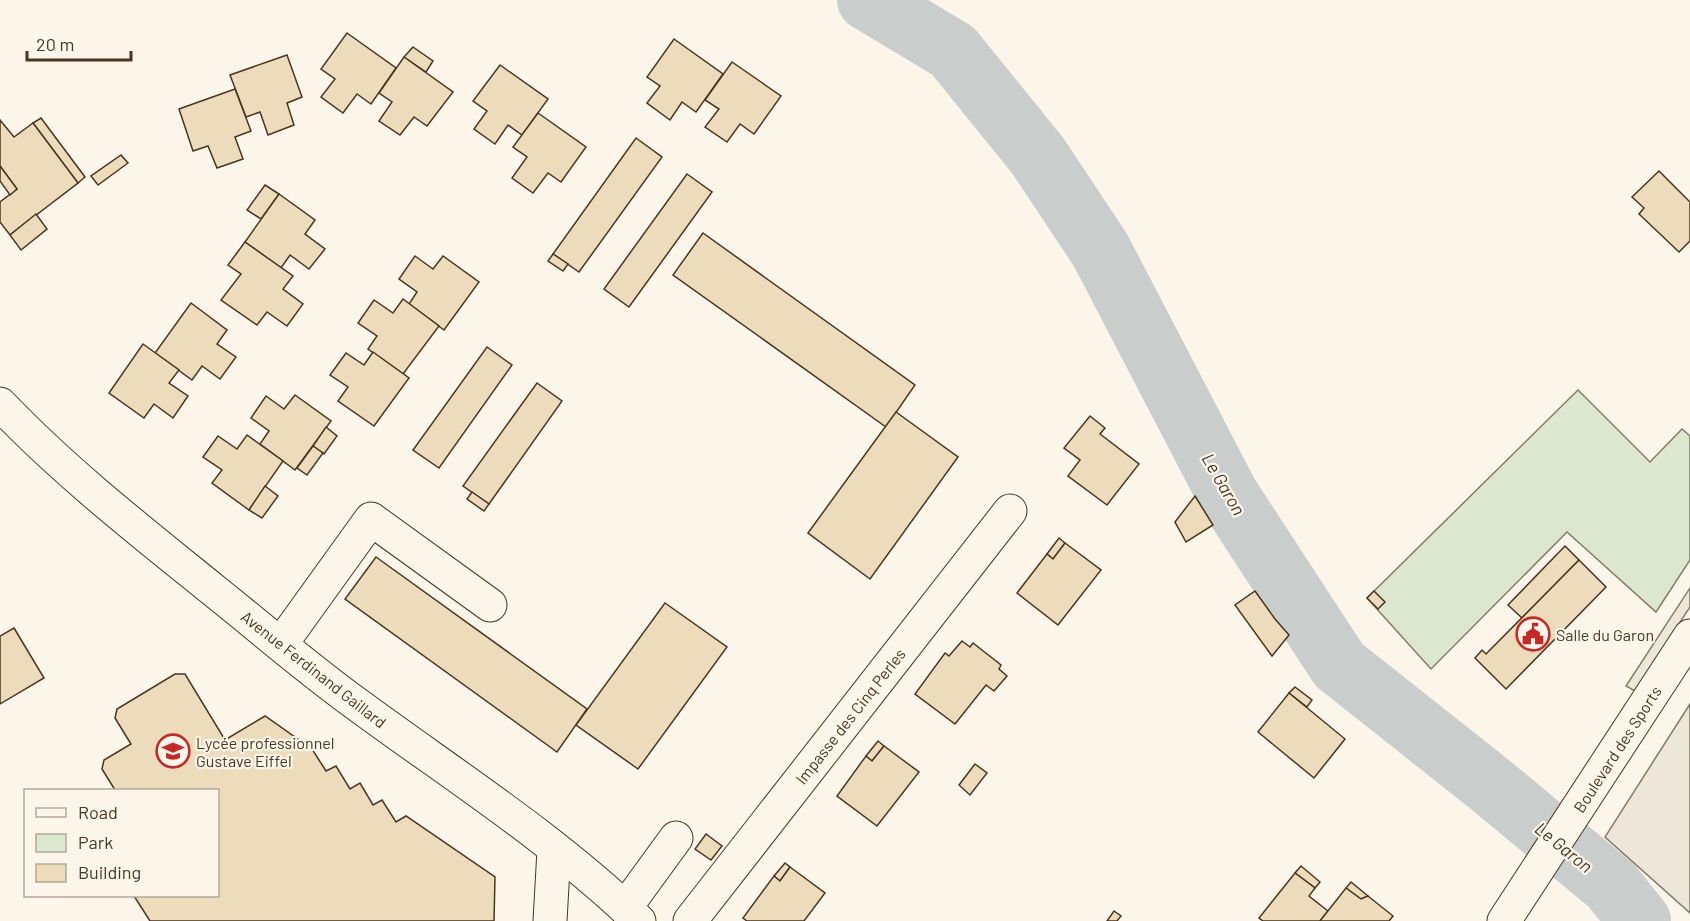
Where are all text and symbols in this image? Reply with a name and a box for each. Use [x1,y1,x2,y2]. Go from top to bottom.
scale bar [27,24,130,62]
text: 20 m [36,33,74,55]
water label: Le Garon [1197,449,1251,519]
street label: Avenue Ferdinand Gaillard [238,606,390,732]
public building icon: Salle du Garon [1515,616,1551,652]
place label: Salle du Garon [1556,625,1654,644]
street label: Impasse des Cinq Perles [791,644,909,788]
street label: Boulevard des Sports [1569,682,1665,816]
school or university icon: Lycée professionnel Gustave Eiffel [155,733,191,769]
place label: Lycée professionnel Gustave Eiffel [196,733,334,770]
legend [24,789,219,897]
text: Road [78,801,118,823]
water label: Le Garon [1531,817,1597,877]
text: Park [78,831,113,853]
text: Building [78,861,141,883]

